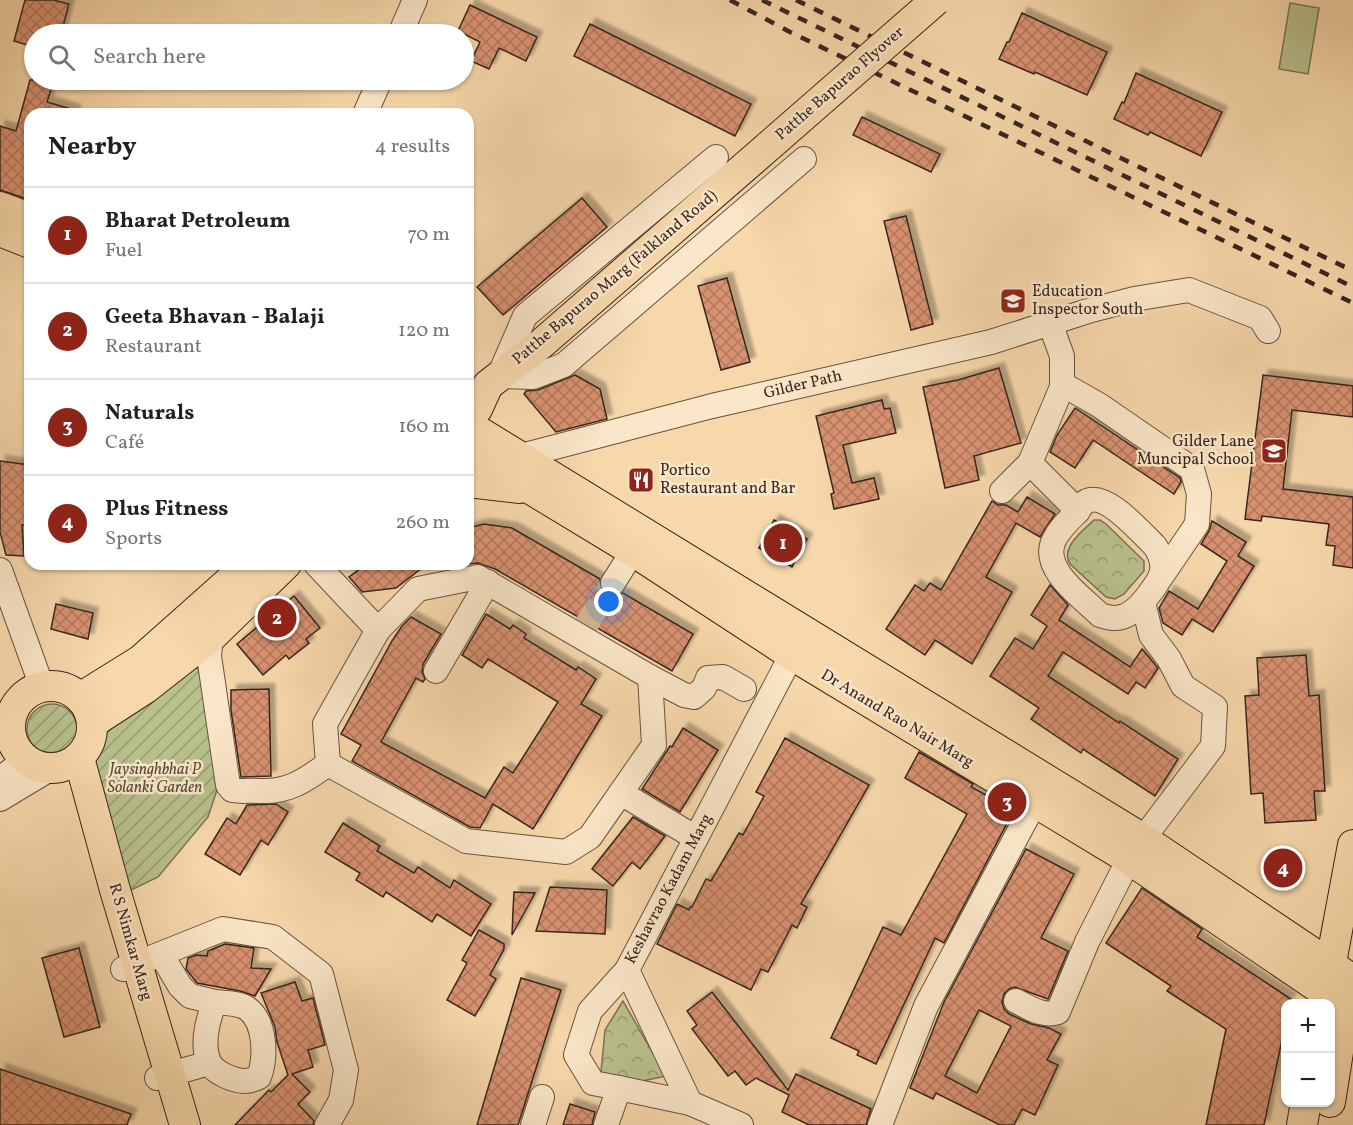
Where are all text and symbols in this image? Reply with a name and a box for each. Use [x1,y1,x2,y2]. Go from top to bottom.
street label: Patthe Bapurao Flyover [771,22,909,146]
search box [24,24,474,90]
icon: search [45,41,78,74]
text: Search here [93,42,206,73]
text: Nearby [48,129,137,165]
text: 4 results [375,133,450,161]
street label: Patthe Bapurao Marg (Falkland Road) [508,185,722,370]
text: Bharat Petroleum [105,206,290,237]
text: 1 [63,221,72,249]
text: 70 m [407,221,450,249]
text: Fuel [105,237,142,265]
place label: Education Inspector South [1032,281,1143,321]
school or university icon: Education Inspector South [998,286,1028,316]
text: Geeta Bhavan - Balaji [105,302,325,333]
text: 2 [62,317,73,345]
text: 120 m [398,317,450,345]
text: Restaurant [105,333,202,361]
street label: Gilder Path [762,365,844,405]
text: Naturals [105,398,195,429]
text: 3 [62,413,73,441]
text: 160 m [398,413,450,441]
text: Café [105,429,144,457]
place label: Gilder Lane Muncipal School [1137,431,1254,471]
school or university icon: Gilder Lane Muncipal School [1259,436,1289,466]
place label: Portico Restaurant and Bar [660,460,795,500]
restaurant icon: Portico Restaurant and Bar [626,465,656,495]
text: Plus Fitness [105,494,229,525]
text: 4 [61,509,74,537]
text: 260 m [395,509,450,537]
pin: 1 [764,520,802,566]
text: Sports [105,525,162,553]
your location [594,587,623,616]
pin: 2 [258,596,296,640]
street label: Dr Anand Rao Nair Marg [816,664,978,774]
park label: Jaysinghbhai P Solanki Garden [107,759,202,799]
pin: 3 [988,780,1026,824]
street label: Keshavrao Kadam Marg [620,810,718,968]
pin: 4 [1264,846,1302,890]
street label: R S Nimkar Marg [103,881,157,1003]
map controls [1281,999,1335,1107]
button: + [1281,999,1335,1053]
button: − [1281,1053,1335,1107]

